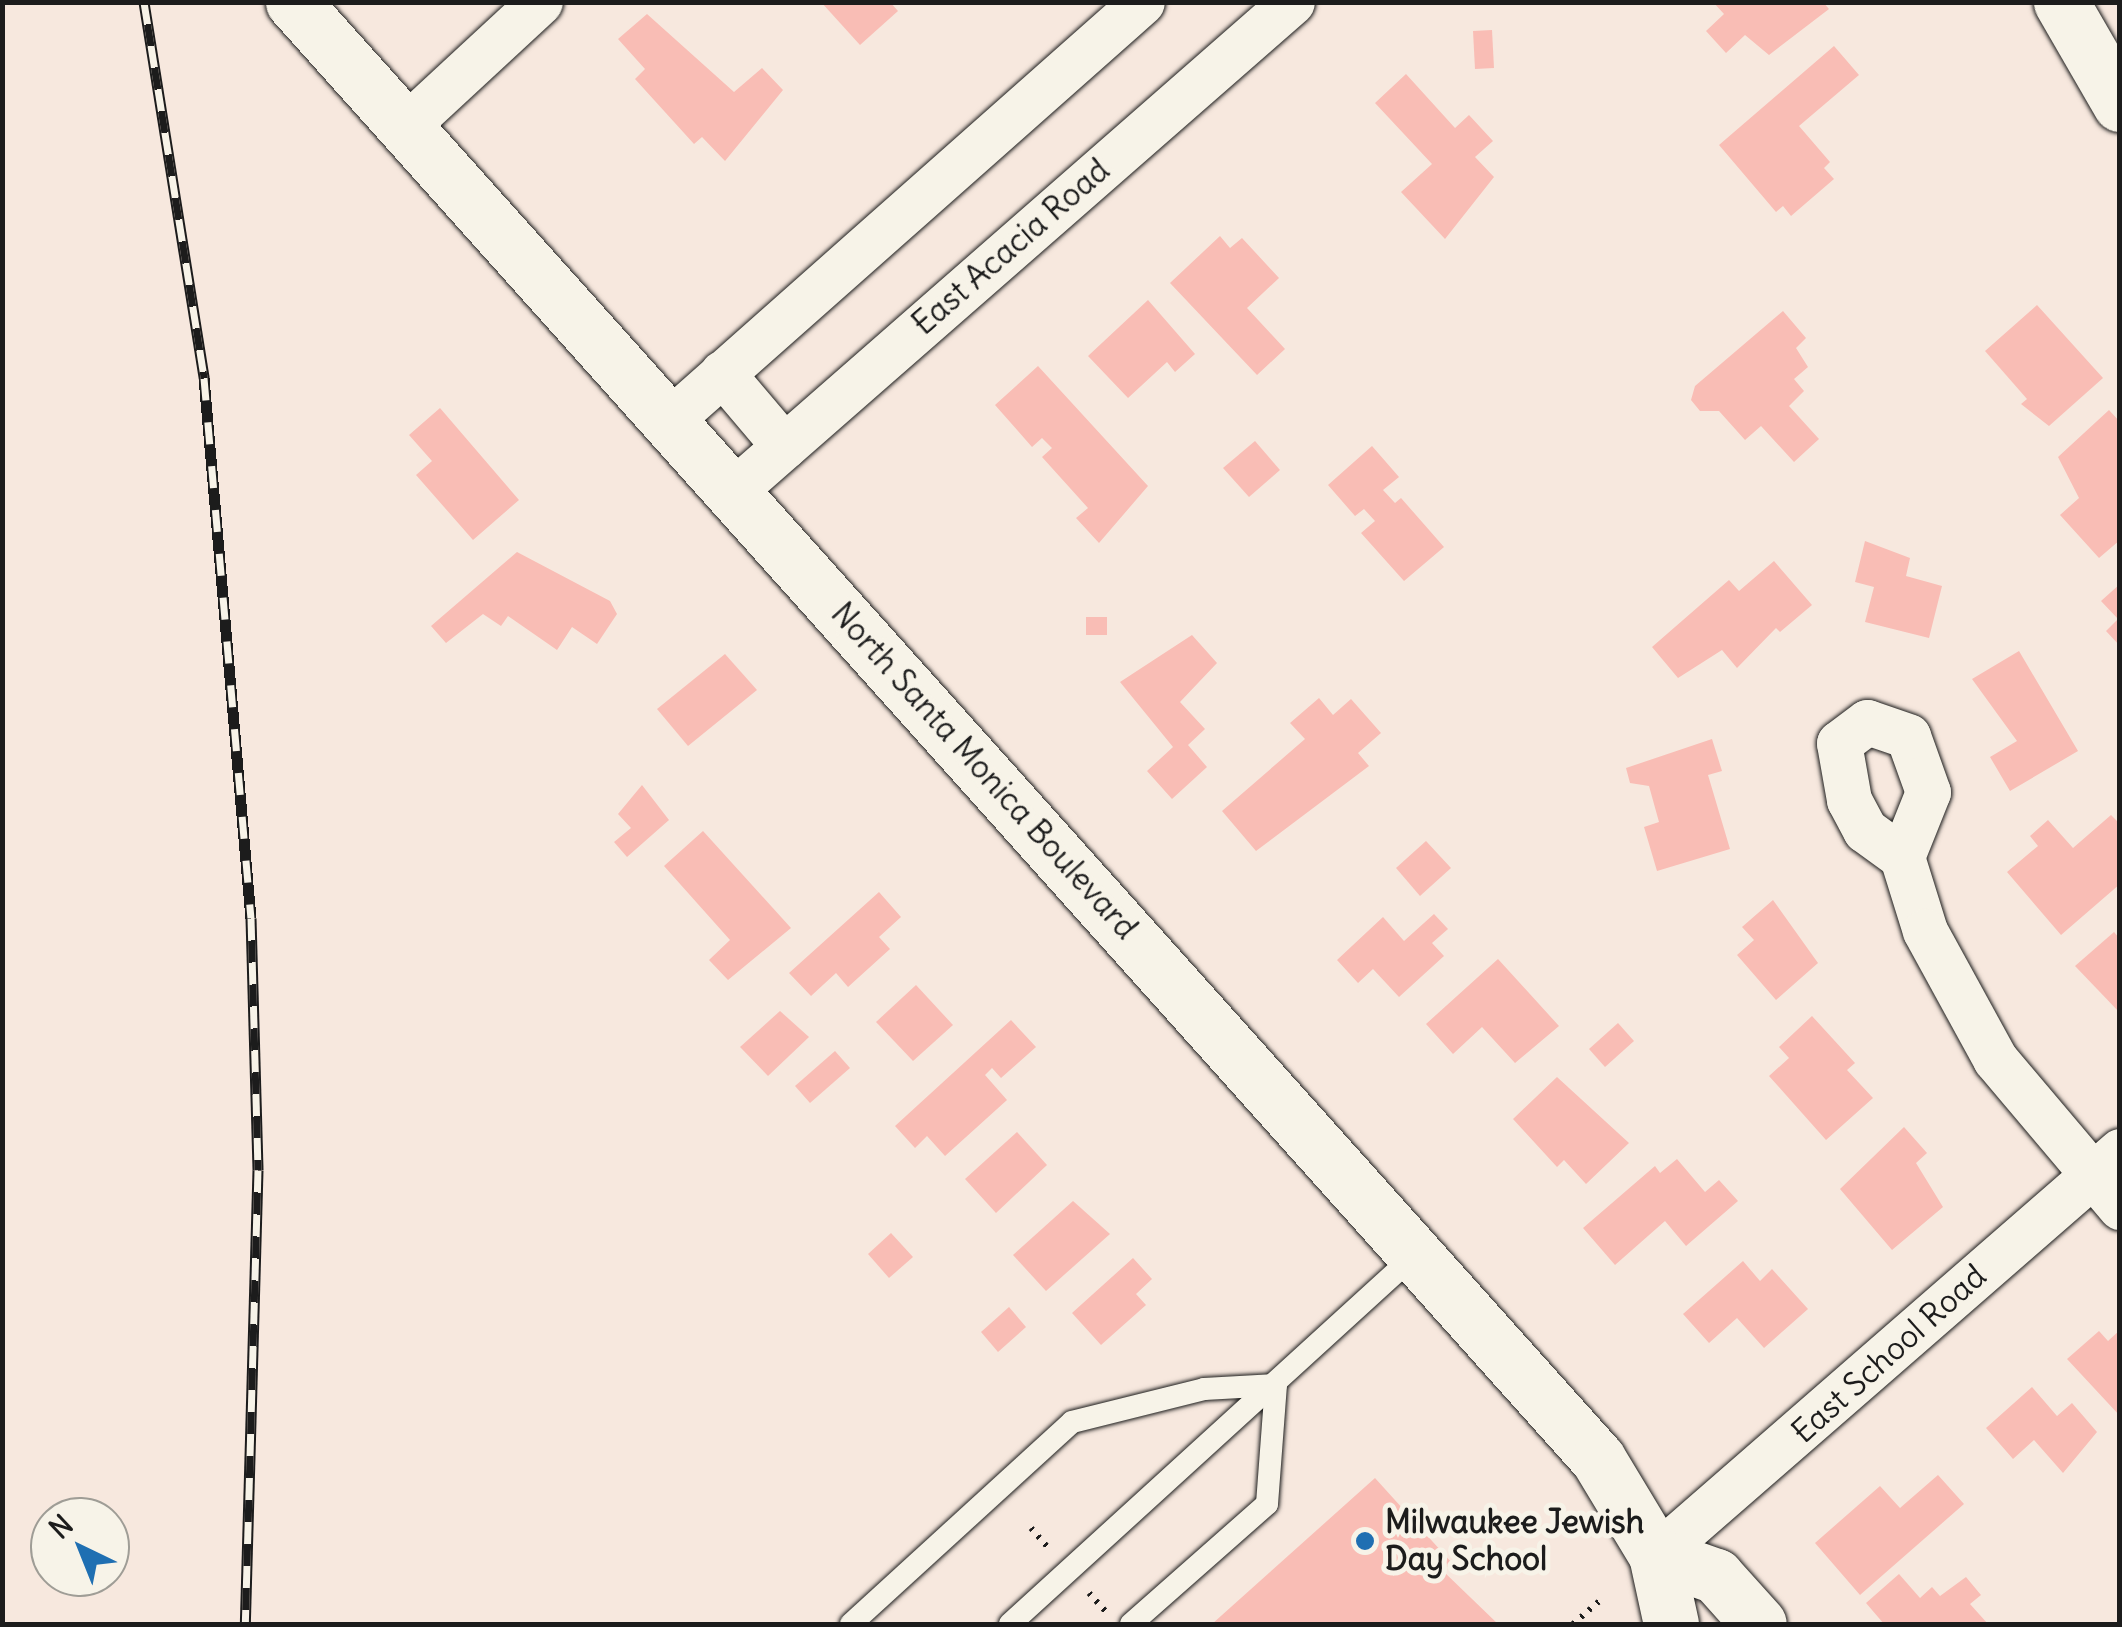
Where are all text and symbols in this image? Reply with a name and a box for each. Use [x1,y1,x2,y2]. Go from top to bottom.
street label: East Acacia Road [905,151,1117,343]
street label: North Santa Monica Boulevard [823,595,1145,947]
street label: East School Road [1784,1257,1994,1451]
north arrow [30,1497,130,1597]
place label: Milwaukee Jewish Day School [1385,1504,1644,1579]
text: N [42,1507,80,1546]
marker: Milwaukee Jewish Day School [1354,1530,1376,1552]

